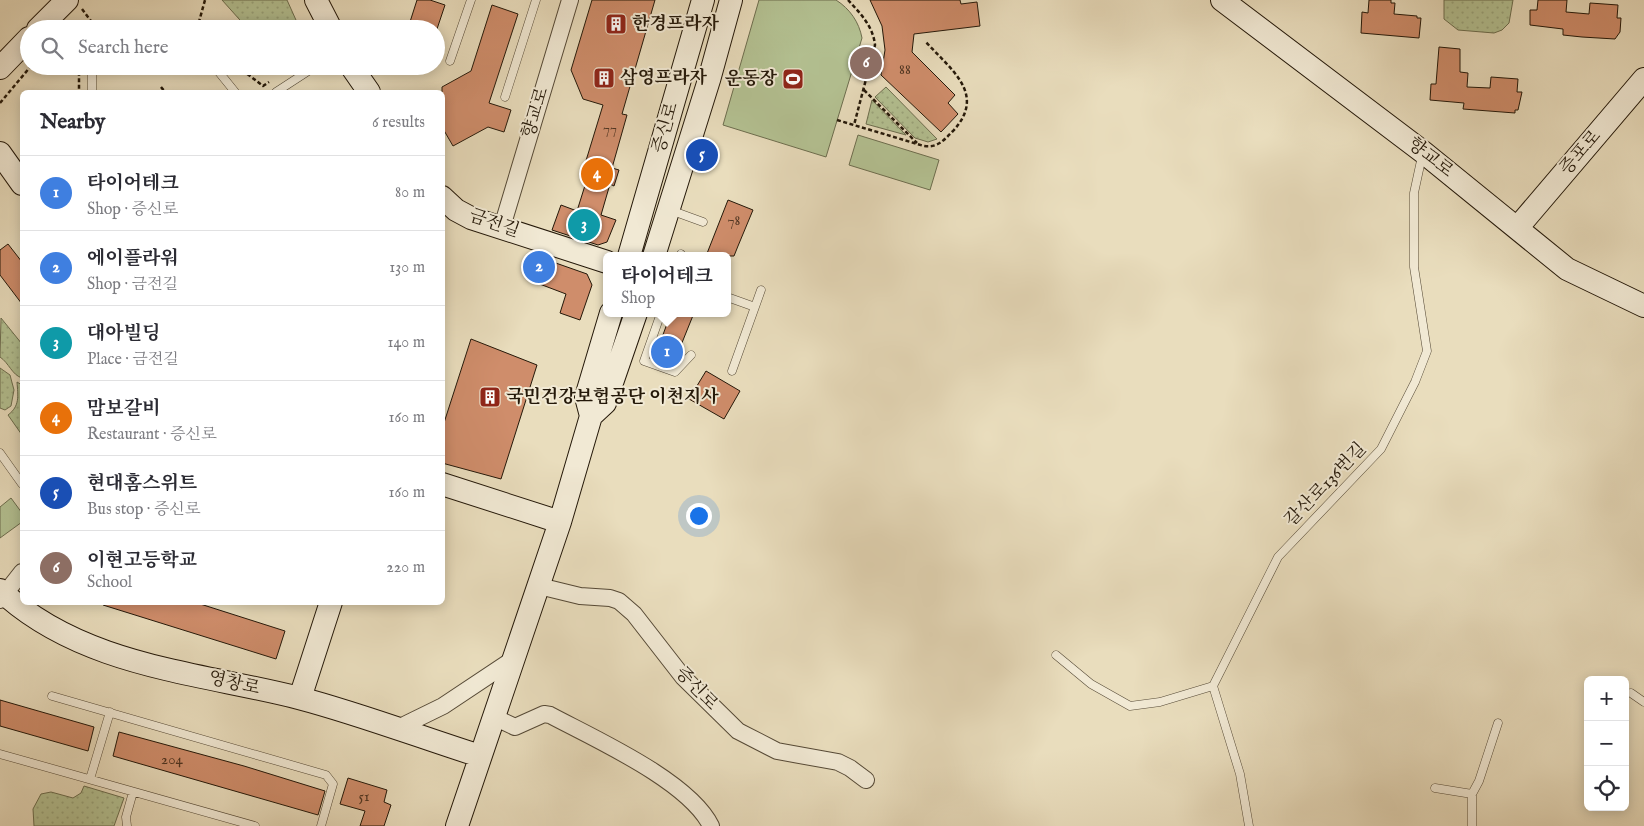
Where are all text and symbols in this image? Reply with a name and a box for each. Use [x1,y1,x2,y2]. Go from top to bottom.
building icon: 한경프라자 [604,12,628,36]
place label: 한경프라자 [632,13,720,36]
search box [20,20,445,75]
icon: search [38,34,66,62]
text: Search here [78,36,169,60]
pin: 6 [850,44,882,82]
house number: 88 [899,60,911,79]
building icon: 삼영프라자 [592,66,616,90]
place label: 삼영프라자 [620,67,708,90]
sports icon: 운동장 [781,67,805,91]
place label: 운동장 [725,68,778,91]
street label: 향교로 [517,85,555,141]
street label: 증신로 [648,100,684,156]
text: Nearby [40,109,105,136]
text: 6 results [372,113,425,133]
house number: 77 [603,119,617,138]
street label: 증포로 [1555,126,1607,180]
street label: 향교로 [1402,133,1458,183]
pin: 5 [686,136,718,174]
pin: 4 [581,155,613,193]
text: 타이어테크 [87,172,179,196]
text: 1 [53,183,59,203]
text: 80 m [395,183,425,203]
text: Shop · 증신로 [87,200,178,220]
street label: 금전길 [466,205,522,243]
pin: 3 [568,206,600,244]
house number: 78 [728,211,741,230]
text: 에이플라워 [87,247,179,271]
pin: 2 [523,248,555,286]
popup [603,252,731,317]
text: 2 [52,258,60,278]
text: 130 m [389,258,425,278]
text: 타이어테크 [621,265,713,289]
text: Shop · 금전길 [87,275,178,295]
text: Shop [621,289,655,309]
text: 대아빌딩 [87,322,160,346]
text: 3 [53,333,59,353]
text: 140 m [387,333,425,353]
pin: 1 [651,333,683,371]
text: Place · 금전길 [87,350,179,370]
building icon: 국민건강보험공단 이천지사 [478,385,502,409]
place label: 국민건강보험공단 이천지사 [506,386,719,409]
text: 맘보갈비 [87,397,160,421]
text: 4 [52,408,60,428]
text: 160 m [389,408,425,428]
text: Restaurant · 증신로 [87,425,216,445]
street label: 갈산로136번길 [1280,438,1372,532]
text: 현대홈스위트 [87,472,197,496]
text: 5 [53,483,59,503]
text: 160 m [389,483,425,503]
text: Bus stop · 증신로 [87,500,200,520]
your location [686,503,712,529]
text: 이현고등학교 [87,549,197,573]
text: 6 [53,558,59,578]
text: 220 m [386,558,425,578]
text: School [87,573,132,593]
street label: 증신로 [670,662,722,716]
street label: 영창로 [206,667,262,701]
map controls [1584,676,1629,811]
button: + [1584,676,1629,721]
button: − [1584,721,1629,766]
house number: 204 [161,750,184,769]
button: locate [1584,766,1629,811]
house number: 51 [358,787,370,806]

